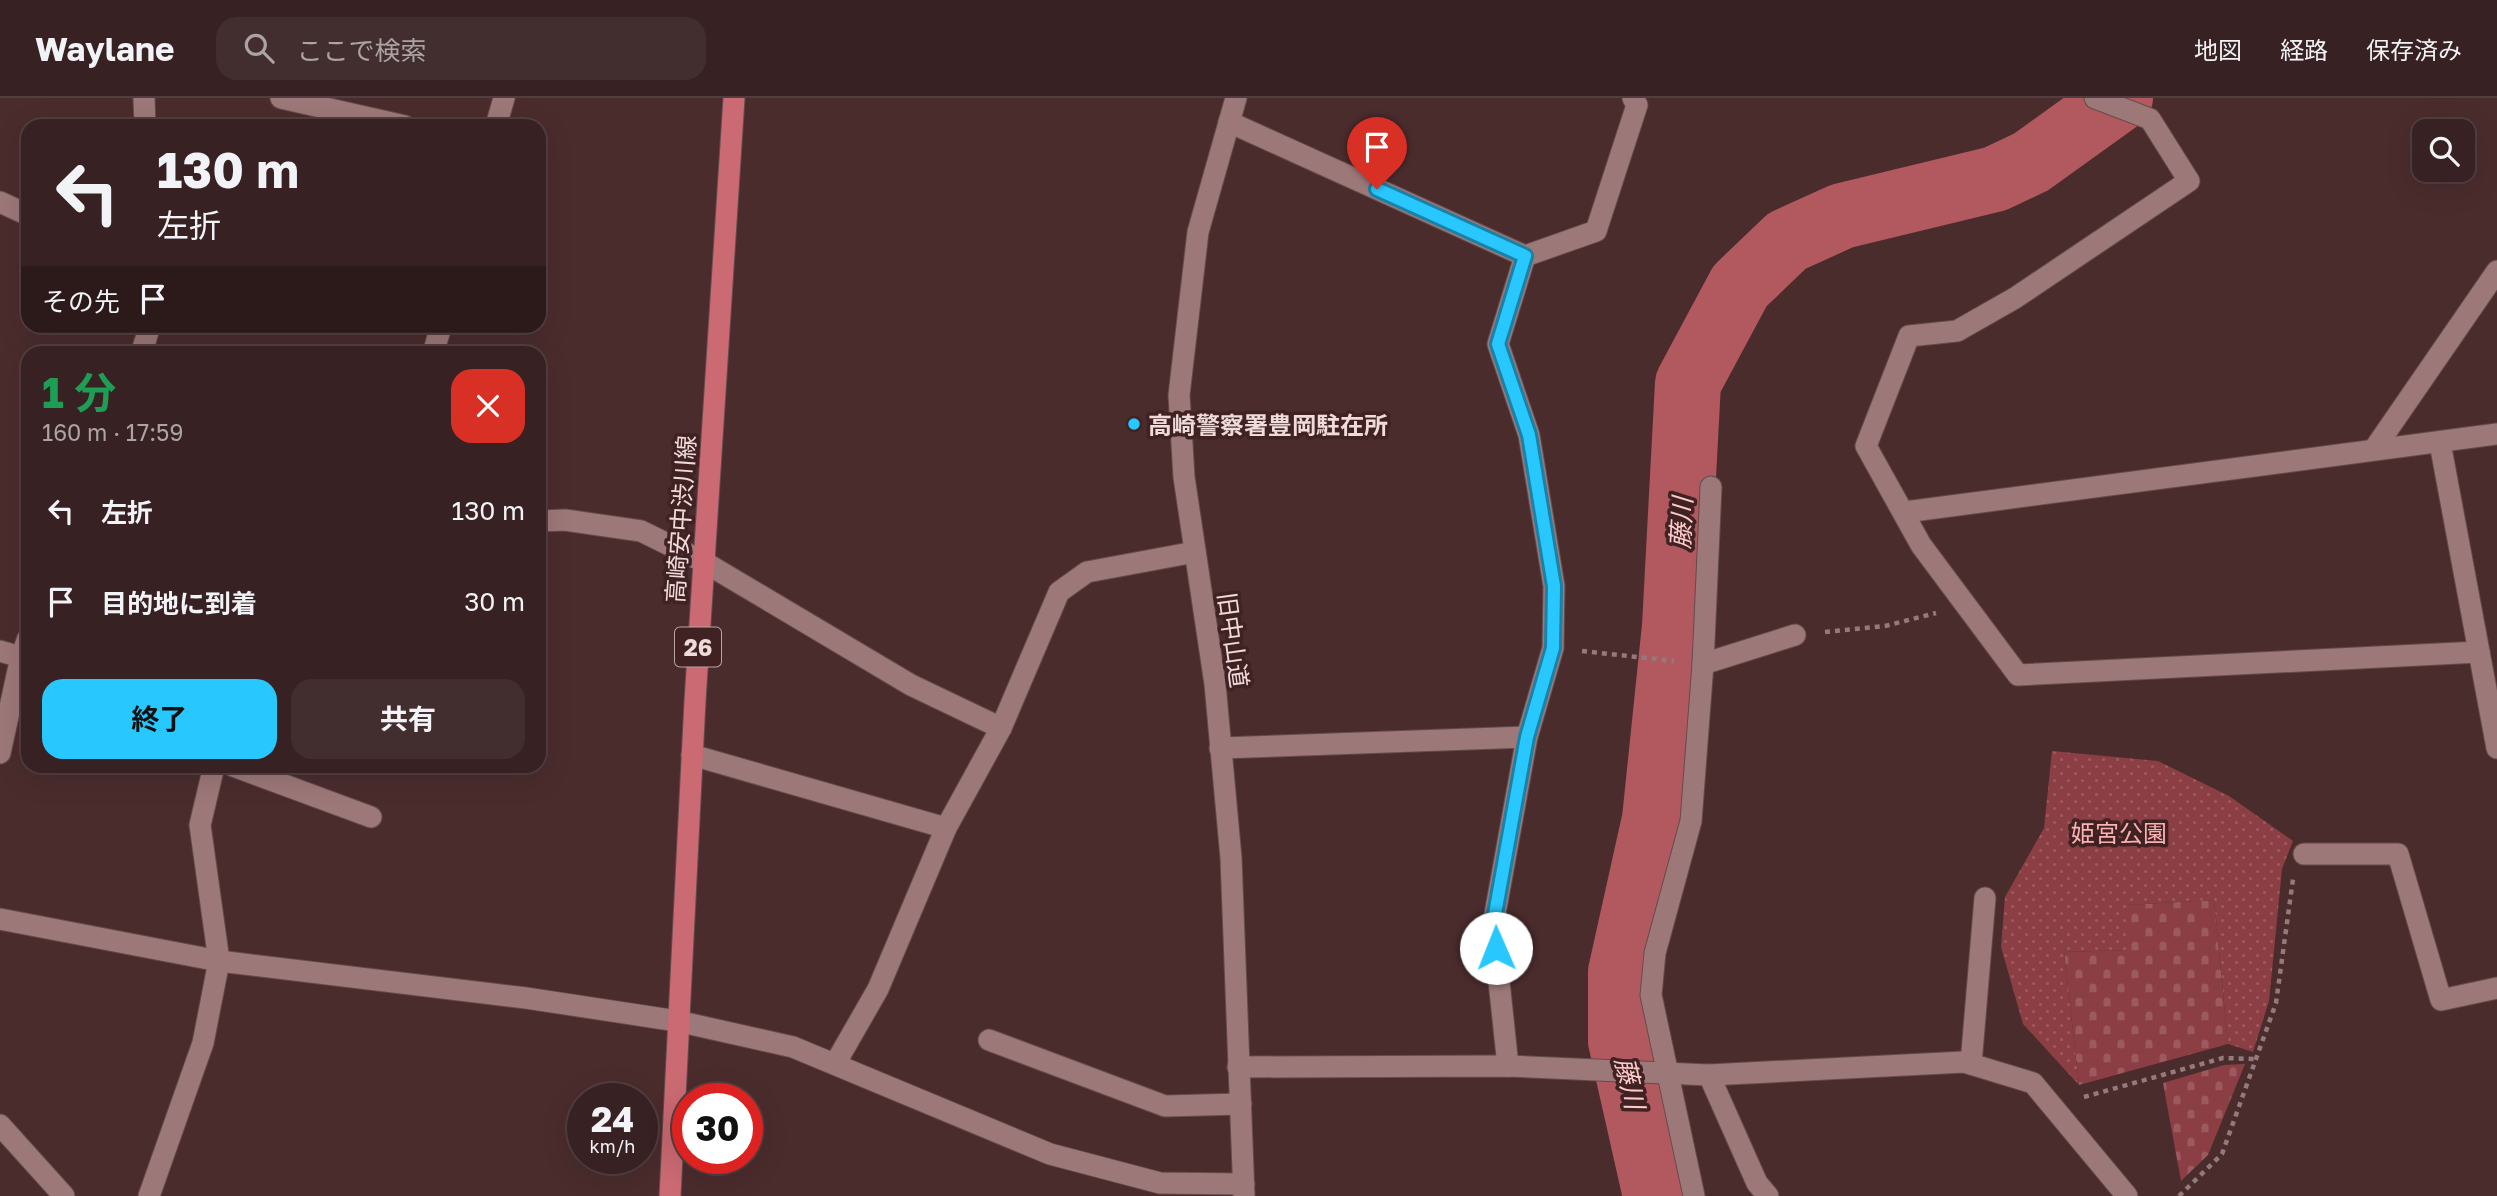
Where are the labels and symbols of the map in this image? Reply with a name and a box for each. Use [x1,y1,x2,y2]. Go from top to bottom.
pin [1347,117,1407,189]
place label: 高崎警察署豊岡駐在所 [1148,410,1388,439]
marker: 高崎警察署豊岡駐在所 [1126,416,1142,432]
street label: 高崎安中渋川線 [660,434,700,604]
water label: 藤川 [1664,493,1698,550]
street label: 旧中山道 [1213,590,1255,690]
road number: 26 [675,628,721,666]
park label: 姫宮公園 [2071,818,2167,847]
position arrow [1459,911,1533,985]
water label: 藤川 [1609,1054,1652,1115]
speed limit sign: 30 [672,1083,763,1174]

